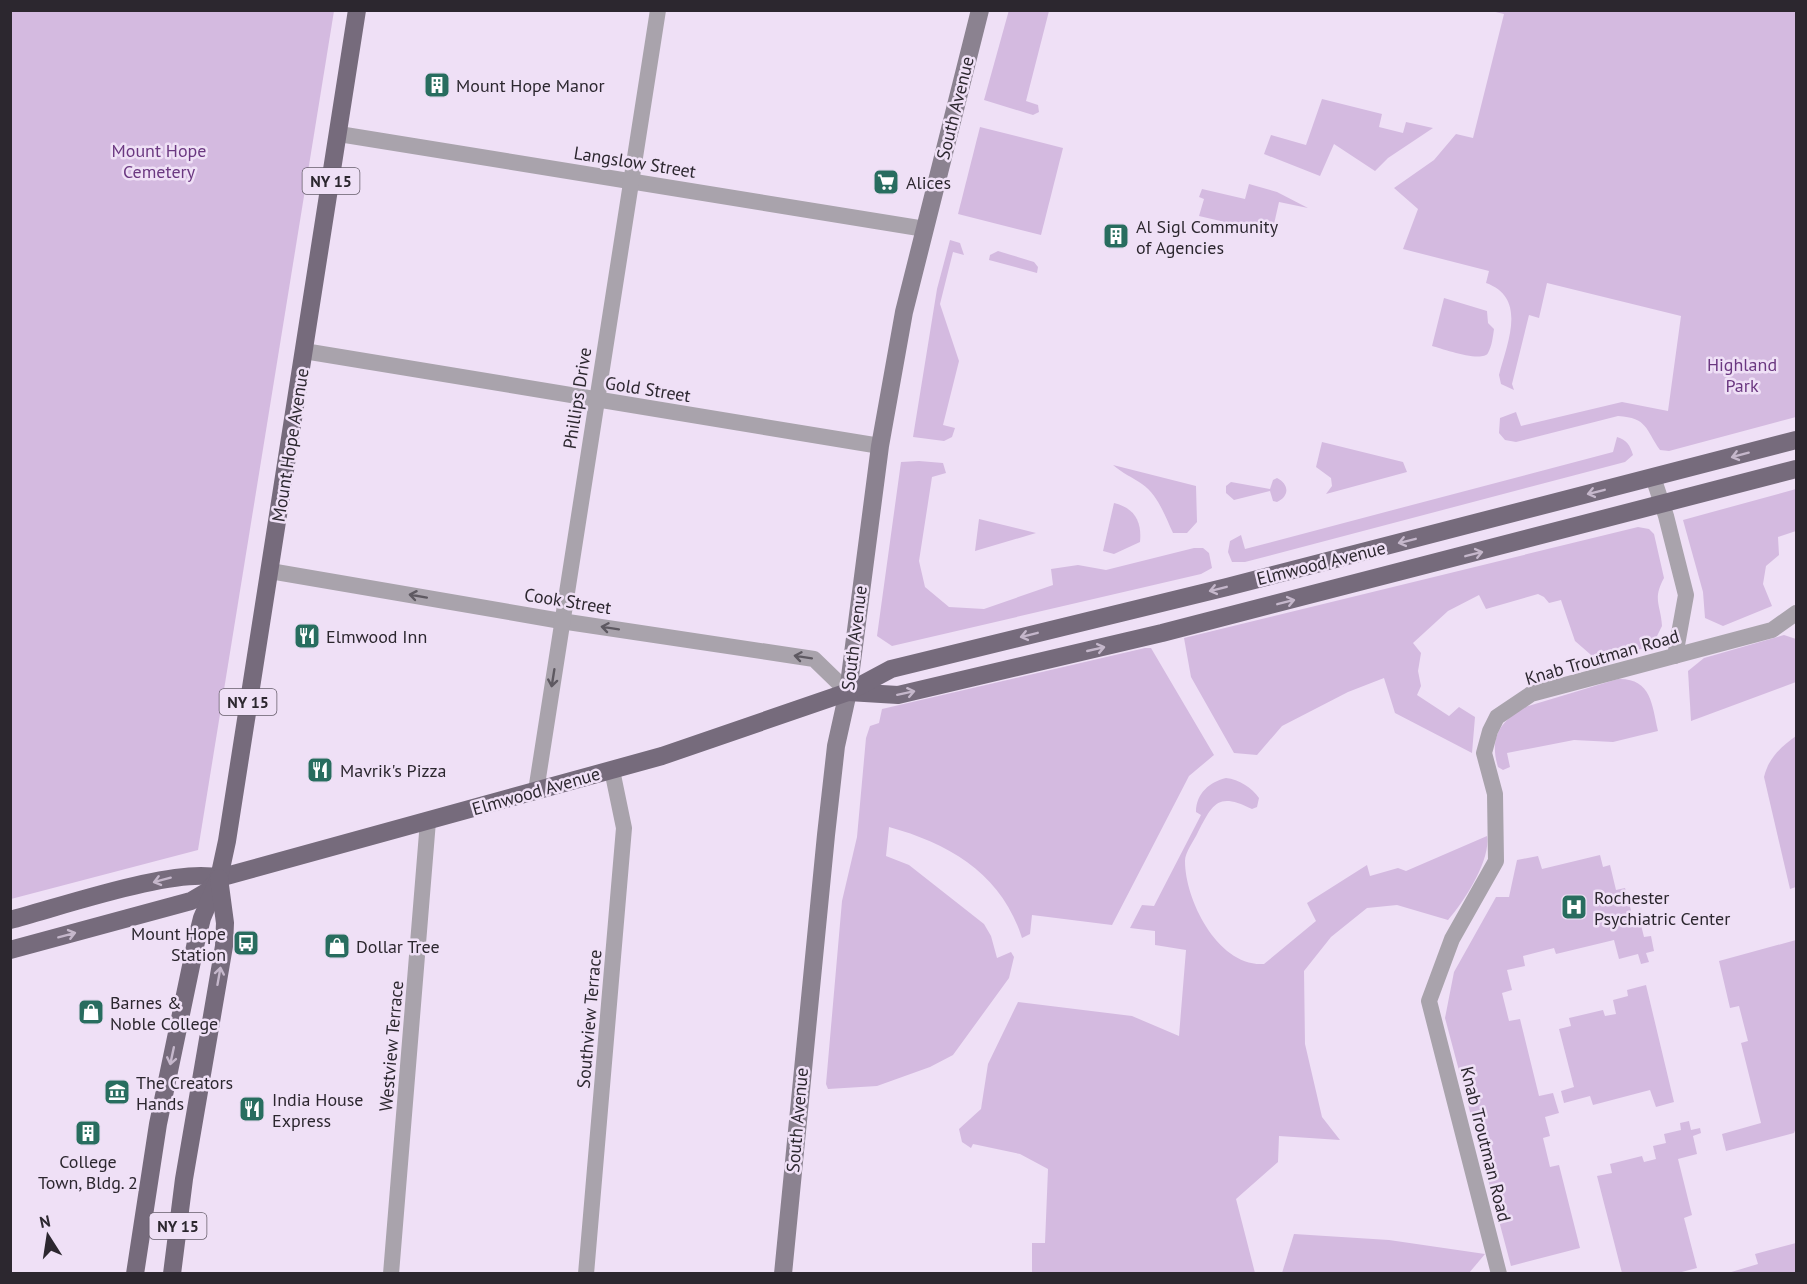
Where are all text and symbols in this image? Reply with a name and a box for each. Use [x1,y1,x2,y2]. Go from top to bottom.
street label: South Avenue [931,54,979,162]
building icon: Mount Hope Manor [422,70,452,100]
place label: Mount Hope Manor [456,74,605,97]
park label: Mount Hope Cemetery [112,139,206,183]
street label: Langslow Street [572,141,698,183]
supermarket icon: Alices [871,167,901,197]
road number: NY 15 [302,168,360,194]
place label: Alices [906,171,951,194]
place label: Al Sigl Community of Agencies [1136,215,1279,259]
building icon: Al Sigl Community of Agencies [1101,221,1131,251]
street label: Phillips Drive [558,346,596,450]
park label: Highland Park [1707,353,1777,397]
street label: Mount Hope Avenue [266,366,314,524]
street label: Gold Street [604,371,692,407]
one-way arrow [1731,450,1750,461]
one-way arrow [1587,487,1606,499]
one-way arrow [1398,535,1417,547]
street label: Elmwood Avenue [1254,536,1388,590]
one-way arrow [1465,547,1484,559]
street label: Cook Street [523,583,613,619]
one-way arrow [1209,583,1228,595]
street label: South Avenue [836,584,872,692]
one-way arrow [409,591,428,602]
one-way arrow [1276,595,1295,607]
restaurant icon: Elmwood Inn [292,621,322,651]
one-way arrow [601,622,621,633]
street label: Knab Troutman Road [1522,624,1682,690]
place label: Elmwood Inn [326,625,427,648]
one-way arrow [1020,630,1039,642]
one-way arrow [1086,642,1105,654]
one-way arrow [794,652,814,663]
one-way arrow [547,668,558,688]
one-way arrow [896,687,916,698]
road number: NY 15 [220,689,276,715]
restaurant icon: Mavrik's Pizza [305,755,335,785]
place label: Mavrik's Pizza [340,759,447,782]
street label: Elmwood Avenue [469,762,603,820]
one-way arrow [153,875,172,886]
place label: Rochester Psychiatric Center [1594,886,1730,930]
hospital icon: Rochester Psychiatric Center [1559,892,1589,922]
place label: Mount Hope Station [131,922,226,966]
one-way arrow [57,928,76,940]
bus stop icon: Mount Hope Station [231,928,261,958]
shop icon: Dollar Tree [322,931,352,961]
place label: Dollar Tree [356,935,440,958]
street label: Southview Terrace [571,949,607,1089]
one-way arrow [214,967,225,987]
street label: Westview Terrace [374,980,408,1112]
place label: Barnes & Noble College [110,991,218,1035]
shop icon: Barnes & Noble College [76,997,106,1027]
one-way arrow [166,1046,177,1065]
street label: Knab Troutman Road [1456,1064,1516,1224]
street label: South Avenue [781,1067,813,1173]
place label: The Creators Hands [136,1071,233,1115]
museum icon: The Creators Hands [102,1077,132,1107]
place label: India House Express [272,1088,364,1132]
restaurant icon: India House Express [237,1094,267,1124]
building icon: College Town, Bldg. 2 [73,1118,103,1148]
place label: College Town, Bldg. 2 [38,1150,138,1194]
north arrow [18,1206,78,1266]
text: N [38,1210,52,1232]
road number: NY 15 [150,1213,207,1239]

